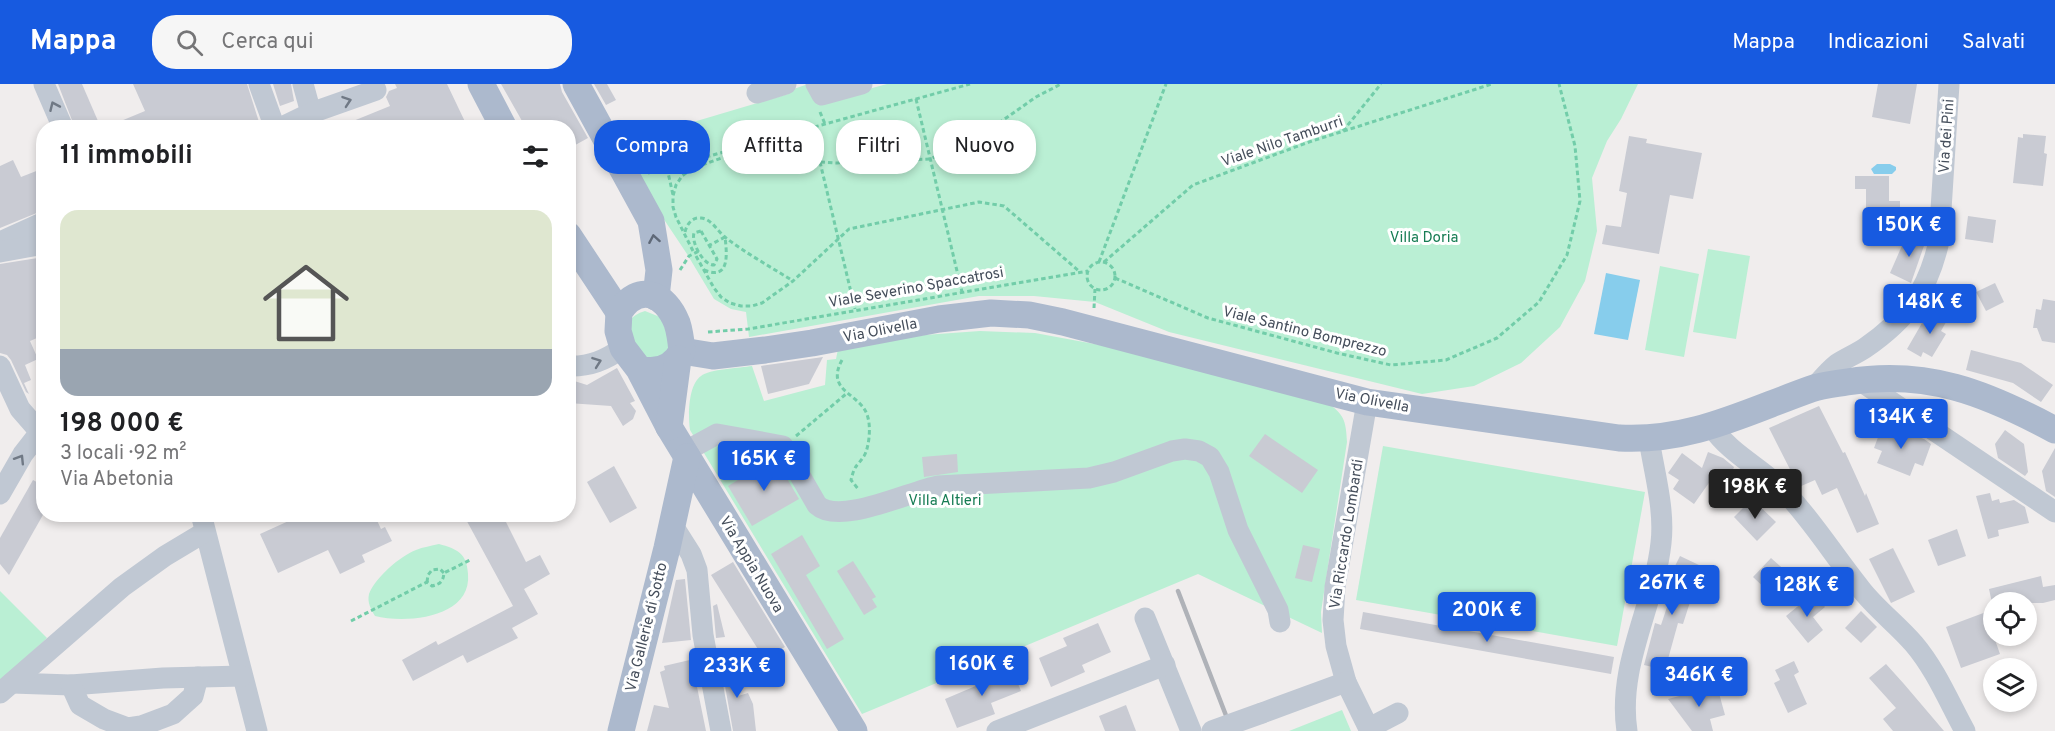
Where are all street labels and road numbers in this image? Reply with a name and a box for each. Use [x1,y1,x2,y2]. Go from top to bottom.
street label: Via dei Pini [1935,98,1960,174]
street label: Viale Nilo Tamburri [1219,113,1346,172]
street label: Viale Severino Spaccatrosi [827,264,1005,313]
street label: Viale Santino Bomprezzo [1221,303,1389,362]
street label: Via Olivella [842,315,919,348]
street label: Via Olivella [1333,385,1410,418]
street label: Via Riccardo Lombardi [1326,458,1369,611]
street label: Via Appia Nuova [714,513,787,616]
street label: Via Gallerie di Sotto [622,561,673,694]

